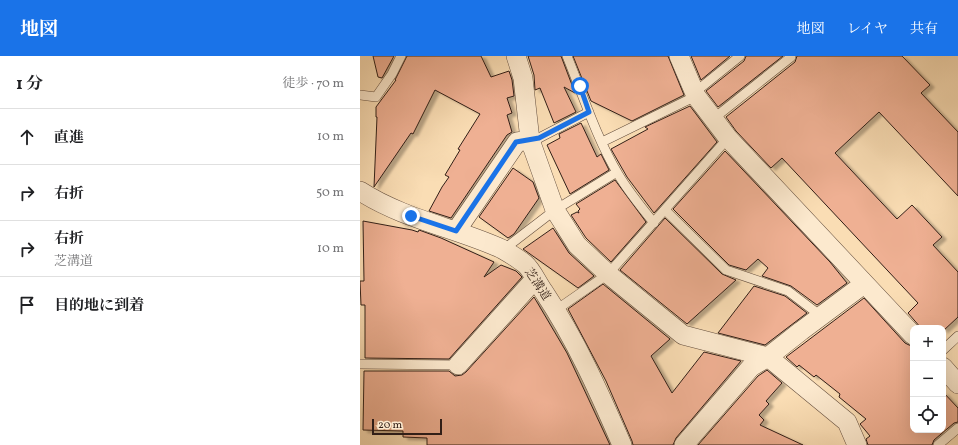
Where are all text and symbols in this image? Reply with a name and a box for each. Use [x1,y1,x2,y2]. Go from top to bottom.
text: 地図 [20,17,58,43]
text: 地図 [797,20,825,39]
text: レイヤ [847,20,888,39]
text: 共有 [910,20,938,39]
text: 1 分 [16,73,43,96]
text: 徒歩 · 70 m [283,75,344,93]
route start [571,77,589,95]
icon: ahead [16,126,38,148]
text: 直進 [54,128,84,149]
text: 10 m [317,128,344,146]
icon: right [16,182,38,204]
text: 右折 [54,184,84,205]
text: 50 m [316,184,344,202]
route end [402,207,420,225]
text: 右折 [54,229,84,250]
icon: right [16,238,38,260]
text: 10 m [317,240,344,258]
text: 芝溝道 [54,253,93,271]
street label: 芝溝道 [520,265,554,304]
icon: arrive [16,294,38,316]
text: 目的地に到着 [54,296,144,317]
map controls [910,325,946,433]
button: + [910,325,946,361]
button: − [910,361,946,397]
button: locate [910,397,946,433]
scale bar [372,417,442,436]
text: 20 m [378,418,402,433]

